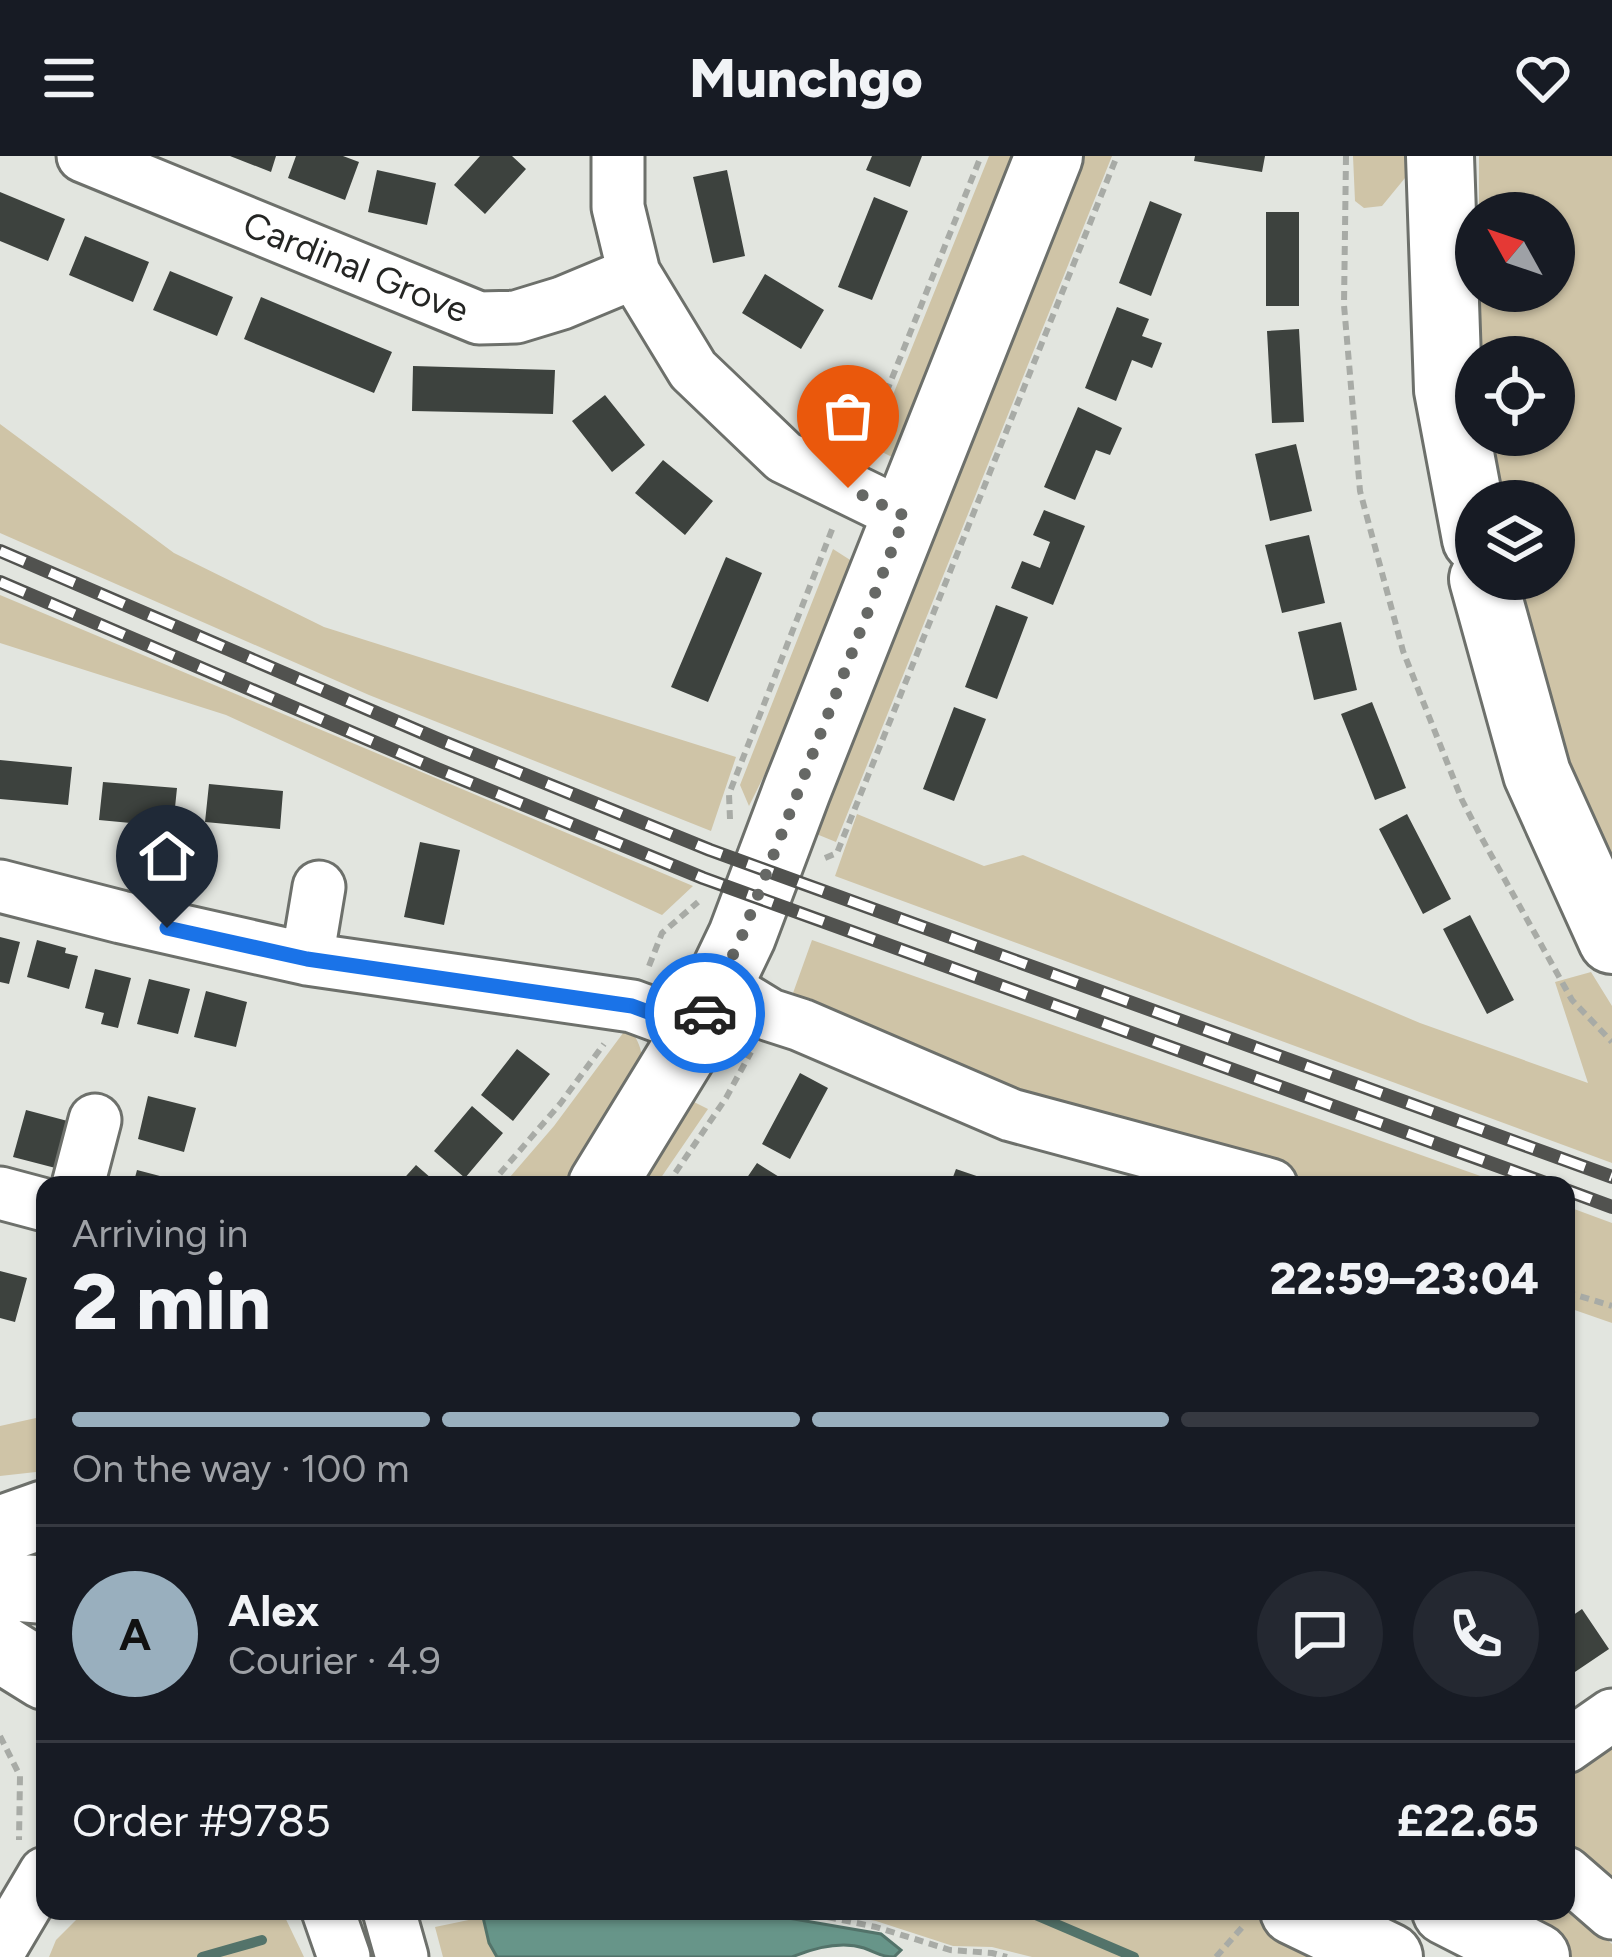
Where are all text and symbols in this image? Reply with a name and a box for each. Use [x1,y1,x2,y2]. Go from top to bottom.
icon: menu [36,45,102,111]
icon: heart [1510,45,1576,111]
text: Munchgo [689,46,923,111]
north arrow [1455,192,1575,312]
map controls [1455,192,1575,600]
street label: Cardinal Grove [237,202,475,332]
button: locate [1455,336,1575,456]
pin [797,365,899,488]
icon: bag [815,383,881,449]
button: layers [1455,480,1575,600]
pin [116,805,218,928]
icon: home [134,823,200,889]
courier [645,953,765,1073]
icon: car [672,980,738,1046]
text: Arriving in [72,1210,248,1257]
text: 22:59–23:04 [1270,1251,1539,1305]
text: 2 min [72,1255,271,1349]
text: On the way · 100 m [72,1445,409,1492]
button: chat [1257,1571,1383,1697]
button: phone [1413,1571,1539,1697]
text: Alex [228,1583,319,1637]
text: A [119,1607,151,1661]
text: Courier · 4.9 [228,1637,441,1684]
text: Order #9785 [72,1793,331,1847]
text: £22.65 [1397,1793,1539,1847]

